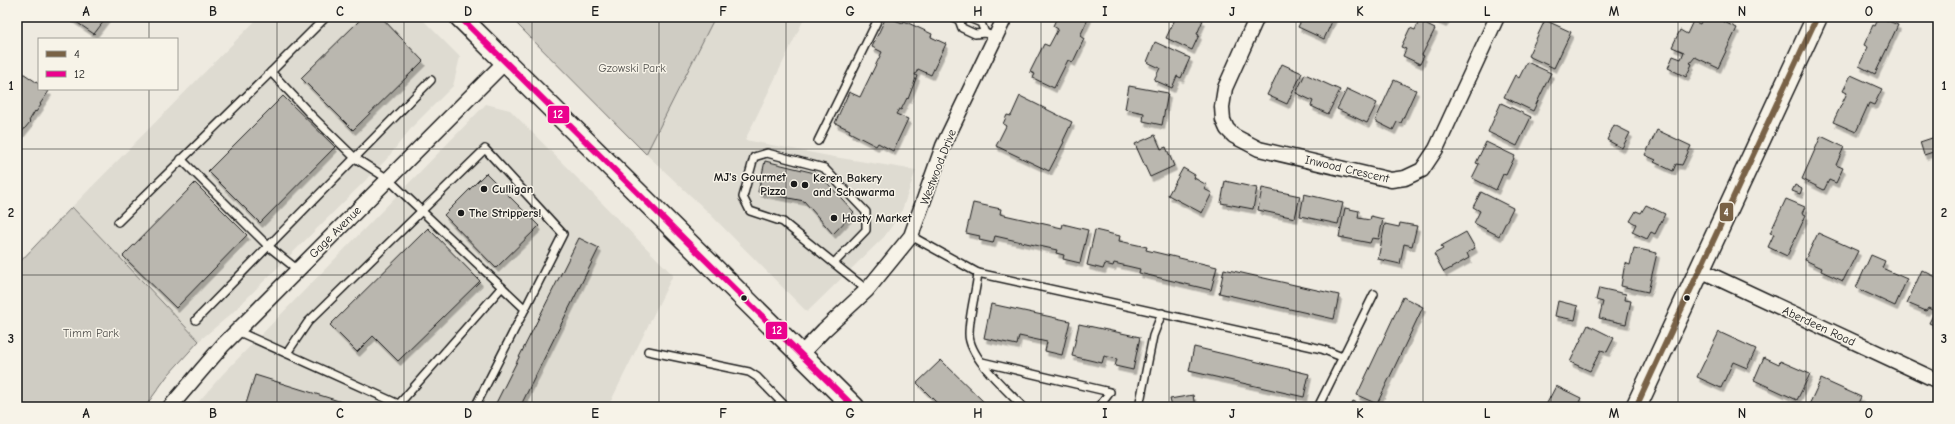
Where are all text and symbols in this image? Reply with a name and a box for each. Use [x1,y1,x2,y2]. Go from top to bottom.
text: A [82,4,90,19]
text: B [209,4,217,19]
text: C [336,4,344,19]
text: D [464,4,472,19]
text: E [591,4,599,19]
text: F [719,4,727,19]
text: G [845,4,855,19]
text: H [973,4,983,19]
text: I [1102,4,1108,19]
text: J [1229,4,1235,19]
text: K [1356,4,1364,19]
text: L [1484,4,1491,19]
text: M [1609,4,1620,19]
text: N [1738,4,1746,19]
text: O [1865,4,1873,19]
legend [38,38,178,90]
text: 4 [74,47,80,61]
park label: Gzowski Park [598,61,666,75]
text: 12 [74,67,85,81]
text: 1 [8,78,14,93]
text: 1 [1941,78,1947,93]
line badge: 12 [547,105,570,124]
text: 12 [553,108,563,121]
street label: Westwood Drive [917,127,959,207]
street label: Inwood Crescent [1303,152,1391,186]
place label: MJ's Gourmet Pizza [714,170,787,198]
place label: Keren Bakery and Schawarma [813,171,895,199]
marker: MJ's Gourmet Pizza [789,179,799,189]
marker: Keren Bakery and Schawarma [800,180,810,190]
place label: Culligan [492,182,533,196]
marker: Culligan [479,184,489,194]
line badge: 4 [1719,202,1734,222]
street label: Gage Avenue [306,203,364,261]
text: 2 [8,205,14,220]
text: 2 [1941,205,1947,220]
place label: The Strippers! [469,206,542,220]
text: 4 [1723,206,1729,219]
marker: The Strippers! [456,208,466,218]
place label: Hasty Market [842,211,913,225]
marker: Hasty Market [829,213,839,223]
unlabelled marker [739,293,749,303]
unlabelled marker [1682,293,1692,303]
street label: Aberdeen Road [1780,303,1858,349]
line badge: 12 [765,321,788,340]
text: 12 [772,324,782,337]
park label: Timm Park [63,326,119,340]
text: 3 [8,331,14,346]
text: 3 [1941,331,1947,346]
text: A [82,406,90,421]
text: B [209,406,217,421]
text: C [336,406,344,421]
text: D [464,406,472,421]
text: E [591,406,599,421]
text: F [719,406,727,421]
text: G [845,406,855,421]
text: H [973,406,983,421]
text: I [1102,406,1108,421]
text: J [1229,406,1235,421]
text: K [1356,406,1364,421]
text: L [1484,406,1491,421]
text: M [1609,406,1620,421]
text: N [1738,406,1746,421]
text: O [1865,406,1873,421]

